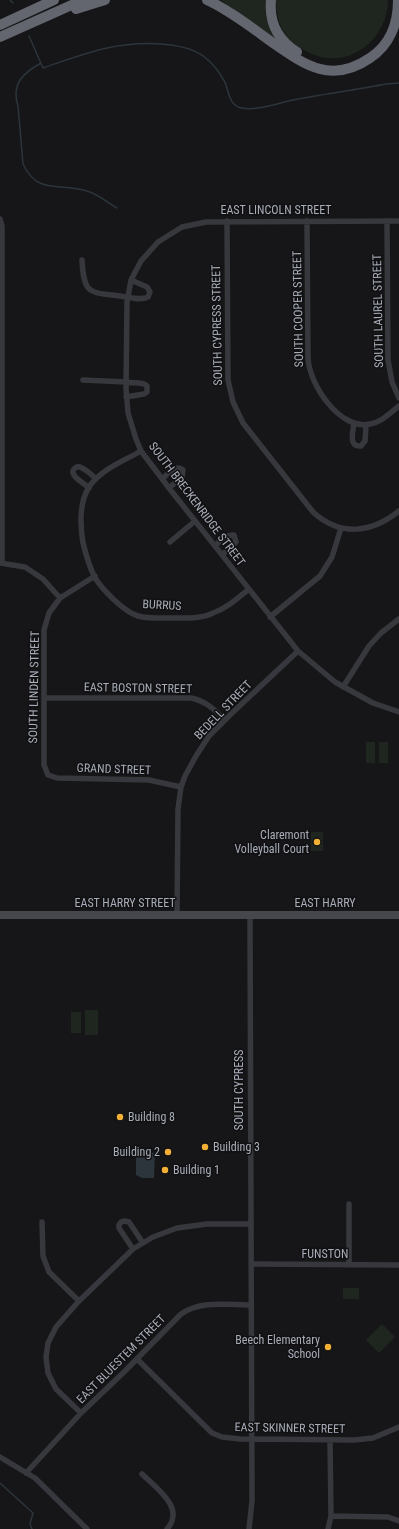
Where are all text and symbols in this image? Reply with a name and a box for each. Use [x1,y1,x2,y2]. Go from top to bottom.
street label: EAST LINCOLN STREET [220,203,332,217]
street label: SOUTH COOPER STREET [290,251,306,367]
street label: SOUTH LAUREL STREET [370,254,386,368]
street label: SOUTH CYPRESS STREET [209,264,225,386]
street label: SOUTH BRECKENRIDGE STREET [146,439,248,569]
street label: BURRUS [142,597,182,613]
street label: SOUTH LINDEN STREET [26,630,42,744]
street label: BEDELL STREET [191,678,255,742]
street label: EAST BOSTON STREET [84,680,192,696]
street label: GRAND STREET [76,761,152,777]
place label: Claremont Volleyball Court [234,828,309,856]
marker: Claremont Volleyball Court [312,837,322,847]
street label: EAST HARRY STREET [75,896,175,910]
street label: EAST HARRY [294,896,356,910]
street label: SOUTH CYPRESS [232,1049,246,1131]
place label: Building 8 [128,1110,175,1124]
marker: Building 8 [115,1112,125,1122]
place label: Building 3 [213,1140,260,1154]
marker: Building 3 [200,1142,210,1152]
place label: Building 2 [113,1145,160,1159]
marker: Building 2 [163,1147,173,1157]
place label: Building 1 [173,1163,220,1177]
marker: Building 1 [160,1165,170,1175]
street label: FUNSTON [302,1247,348,1261]
street label: EAST BLUESTEM STREET [74,1312,168,1406]
place label: Beech Elementary School [235,1333,320,1361]
marker: Beech Elementary School [323,1342,333,1352]
street label: EAST SKINNER STREET [235,1420,345,1436]

